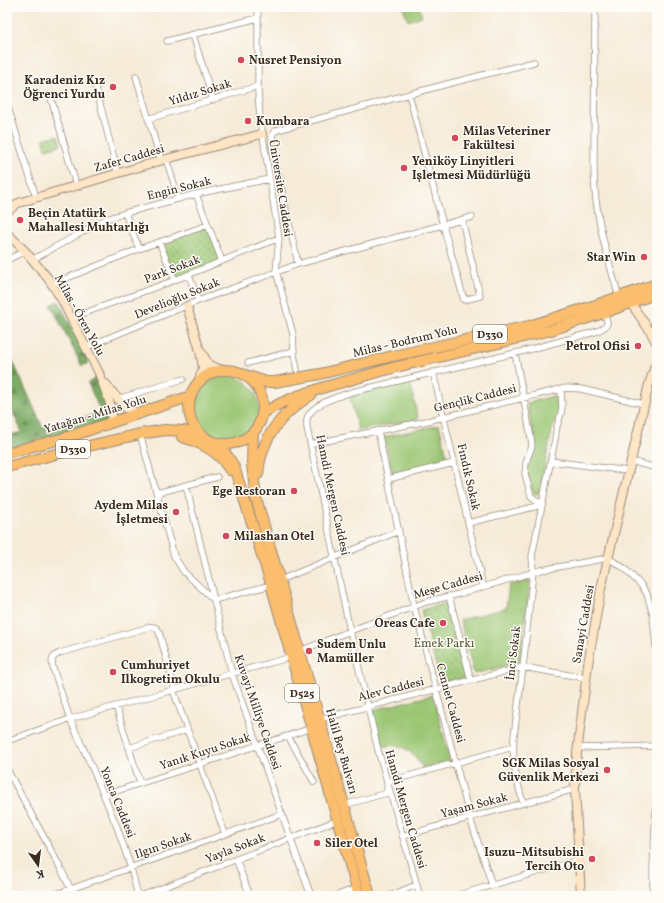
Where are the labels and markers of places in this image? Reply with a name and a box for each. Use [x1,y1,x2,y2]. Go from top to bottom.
place label: Nusret Pensiyon [249,53,342,69]
marker: Nusret Pensiyon [236,55,246,65]
place label: Karadeniz Kız Öğrenci Yurdu [23,73,106,103]
marker: Karadeniz Kız Öğrenci Yurdu [108,82,118,92]
place label: Kumbara [256,114,310,130]
marker: Kumbara [243,116,253,126]
place label: Milas Veteriner Fakültesi [463,124,551,154]
marker: Milas Veteriner Fakültesi [450,133,460,143]
place label: Yeniköy Linyitleri Işletmesi Müdürlüğü [412,154,531,184]
marker: Yeniköy Linyitleri Işletmesi Müdürlüğü [399,163,409,173]
place label: Beçin Atatürk Mahallesi Muhtarlığı [28,206,149,236]
marker: Beçin Atatürk Mahallesi Muhtarlığı [15,215,25,225]
place label: Star Win [587,250,636,266]
marker: Star Win [639,252,649,262]
place label: Petrol Ofisi [566,339,630,355]
marker: Petrol Ofisi [633,341,643,351]
place label: Ege Restoran [212,484,286,500]
marker: Ege Restoran [289,486,299,496]
place label: Aydem Milas İşletmesi [94,498,168,528]
marker: Aydem Milas İşletmesi [171,507,181,517]
place label: Milashan Otel [234,529,314,545]
marker: Milashan Otel [221,531,231,541]
place label: Oreas Cafe [375,616,435,632]
marker: Oreas Cafe [438,618,448,628]
place label: Sudem Unlu Mamüller [317,637,387,667]
marker: Sudem Unlu Mamüller [304,646,314,656]
place label: Cumhuriyet Ilkogretim Okulu [121,658,220,688]
marker: Cumhuriyet Ilkogretim Okulu [108,667,118,677]
place label: SGK Milas Sosyal Güvenlik Merkezi [498,756,599,786]
marker: SGK Milas Sosyal Güvenlik Merkezi [602,765,612,775]
place label: Siler Otel [325,836,378,852]
marker: Siler Otel [312,838,322,848]
place label: Isuzu–Mitsubishi Tercih Oto [484,845,584,875]
marker: Isuzu–Mitsubishi Tercih Oto [587,854,597,864]

